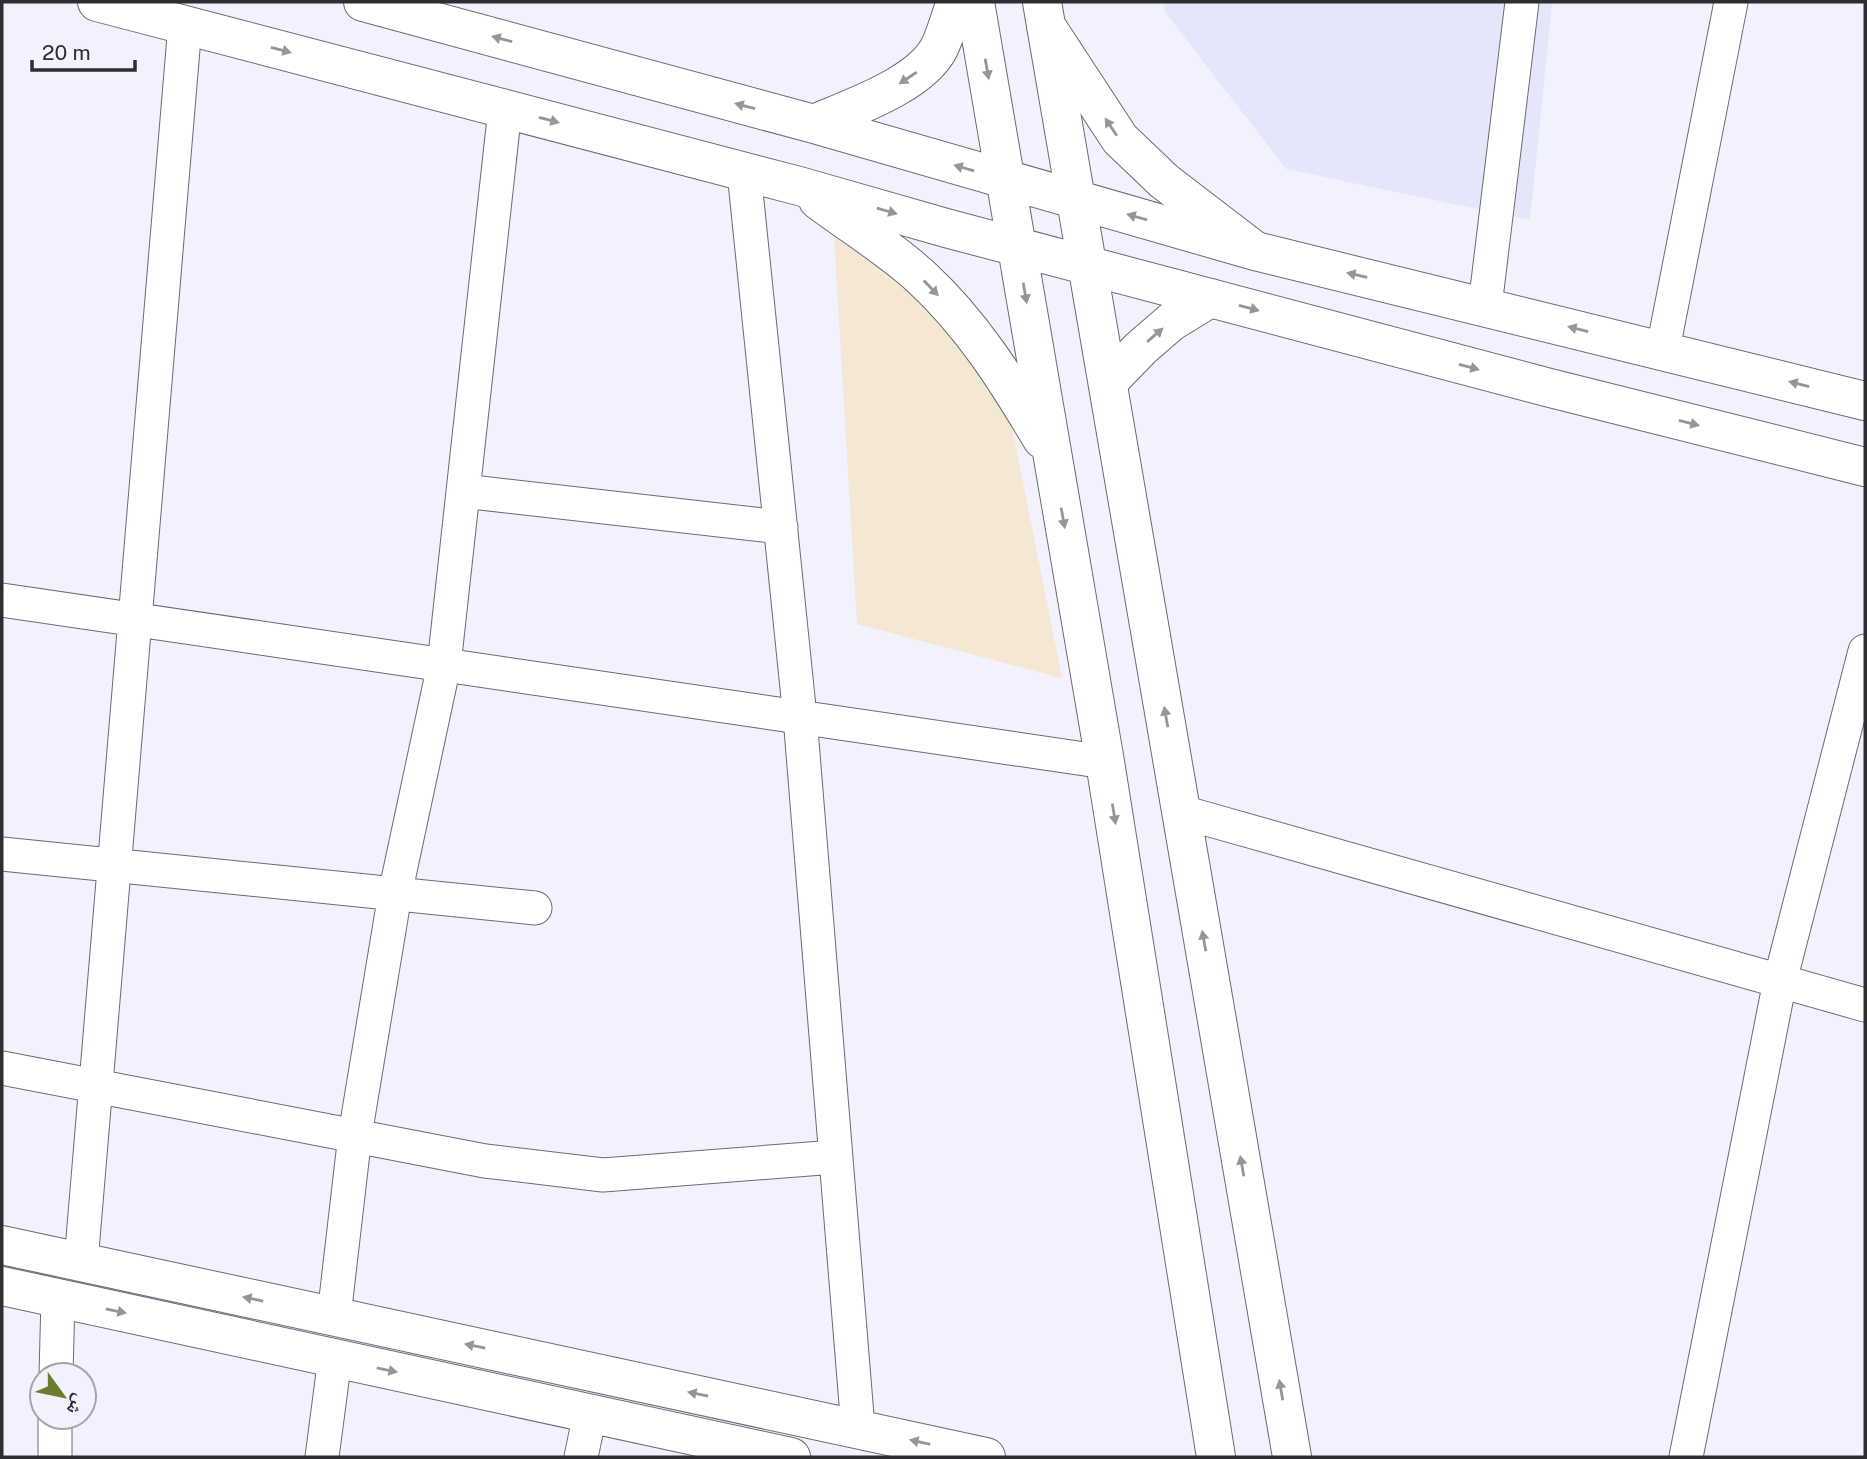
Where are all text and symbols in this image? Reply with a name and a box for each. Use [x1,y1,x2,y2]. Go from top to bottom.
scale bar [32,28,135,72]
one-way arrow [491,34,512,44]
text: 20 m [42,40,91,65]
one-way arrow [271,45,293,56]
one-way arrow [982,58,993,80]
one-way arrow [899,71,917,85]
one-way arrow [735,100,756,110]
one-way arrow [538,115,560,126]
one-way arrow [1105,117,1118,137]
one-way arrow [953,162,975,173]
one-way arrow [877,207,898,217]
one-way arrow [1127,212,1148,222]
one-way arrow [1346,270,1368,281]
one-way arrow [923,279,940,296]
one-way arrow [1020,282,1031,304]
one-way arrow [1238,303,1260,314]
one-way arrow [1567,323,1589,334]
one-way arrow [1147,328,1164,343]
one-way arrow [1458,362,1480,373]
one-way arrow [1788,378,1810,389]
one-way arrow [1678,418,1700,429]
one-way arrow [1058,507,1069,529]
one-way arrow [1160,706,1171,728]
one-way arrow [1108,803,1119,825]
one-way arrow [1198,930,1209,952]
one-way arrow [1236,1155,1247,1177]
one-way arrow [242,1293,264,1304]
one-way arrow [105,1306,127,1317]
one-way arrow [464,1341,486,1352]
north arrow [28,1361,98,1431]
one-way arrow [376,1364,398,1375]
one-way arrow [1275,1379,1286,1401]
one-way arrow [687,1388,709,1399]
text: ش [62,1390,92,1420]
one-way arrow [909,1437,931,1448]

